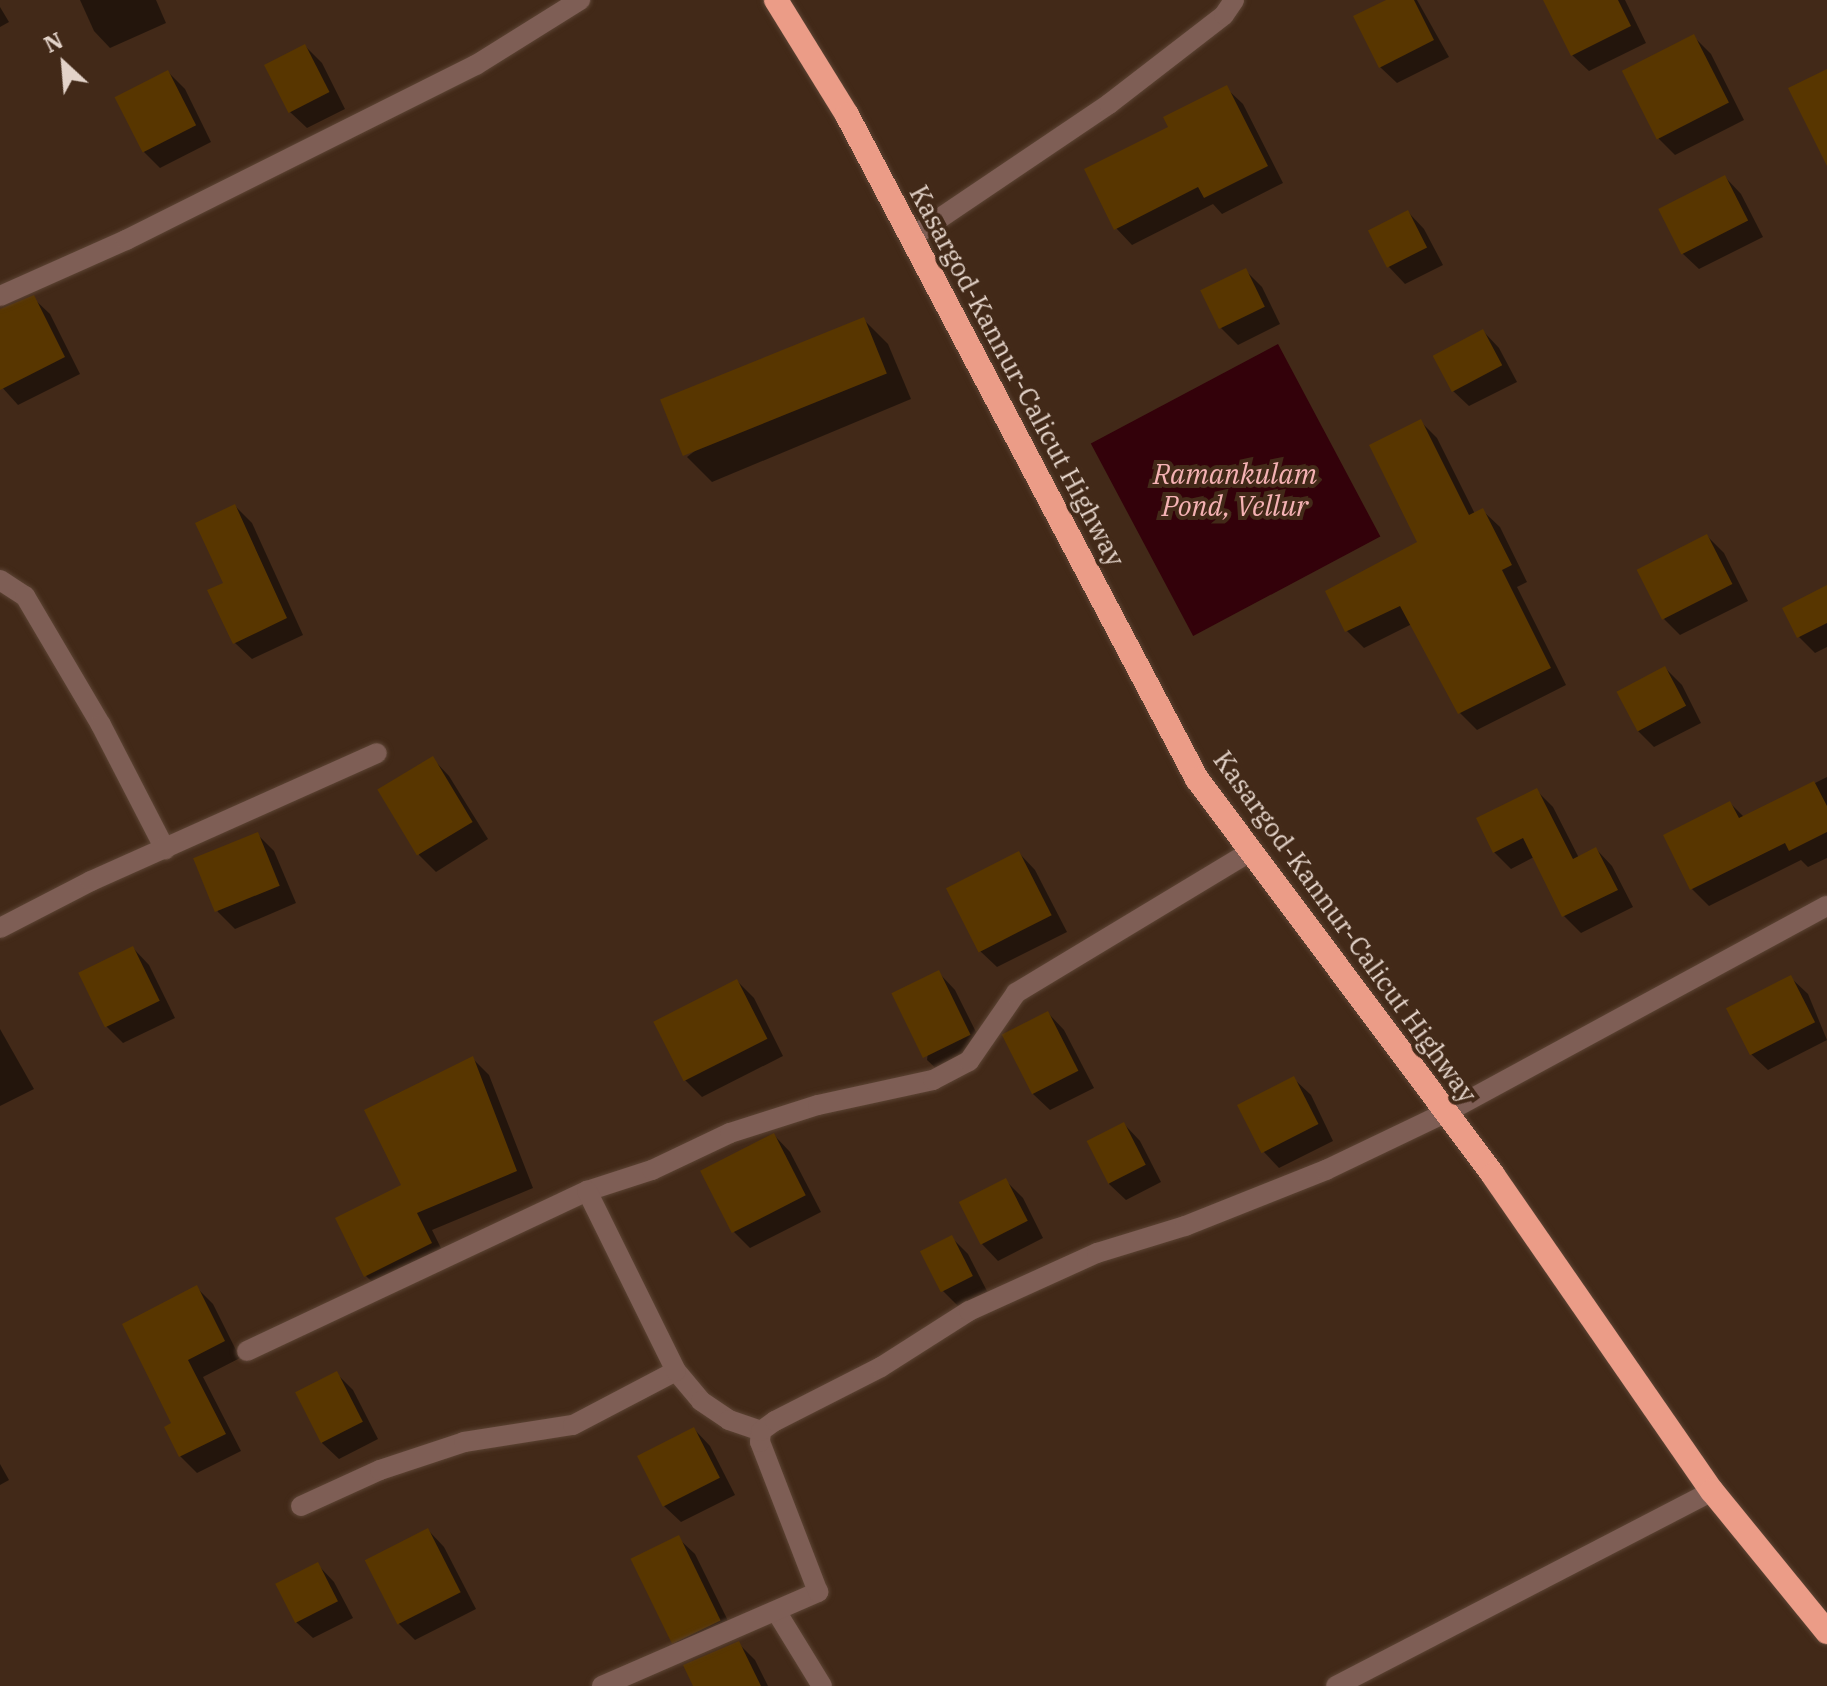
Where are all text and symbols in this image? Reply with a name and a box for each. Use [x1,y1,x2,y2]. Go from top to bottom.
north arrow [24,24,104,104]
text: N [39,25,67,59]
street label: Kasargod-Kannur-Calicut Highway [903,180,1131,572]
water label: Ramankulam Pond, Vellur [1153,457,1317,523]
street label: Kasargod-Kannur-Calicut Highway [1207,745,1483,1109]

